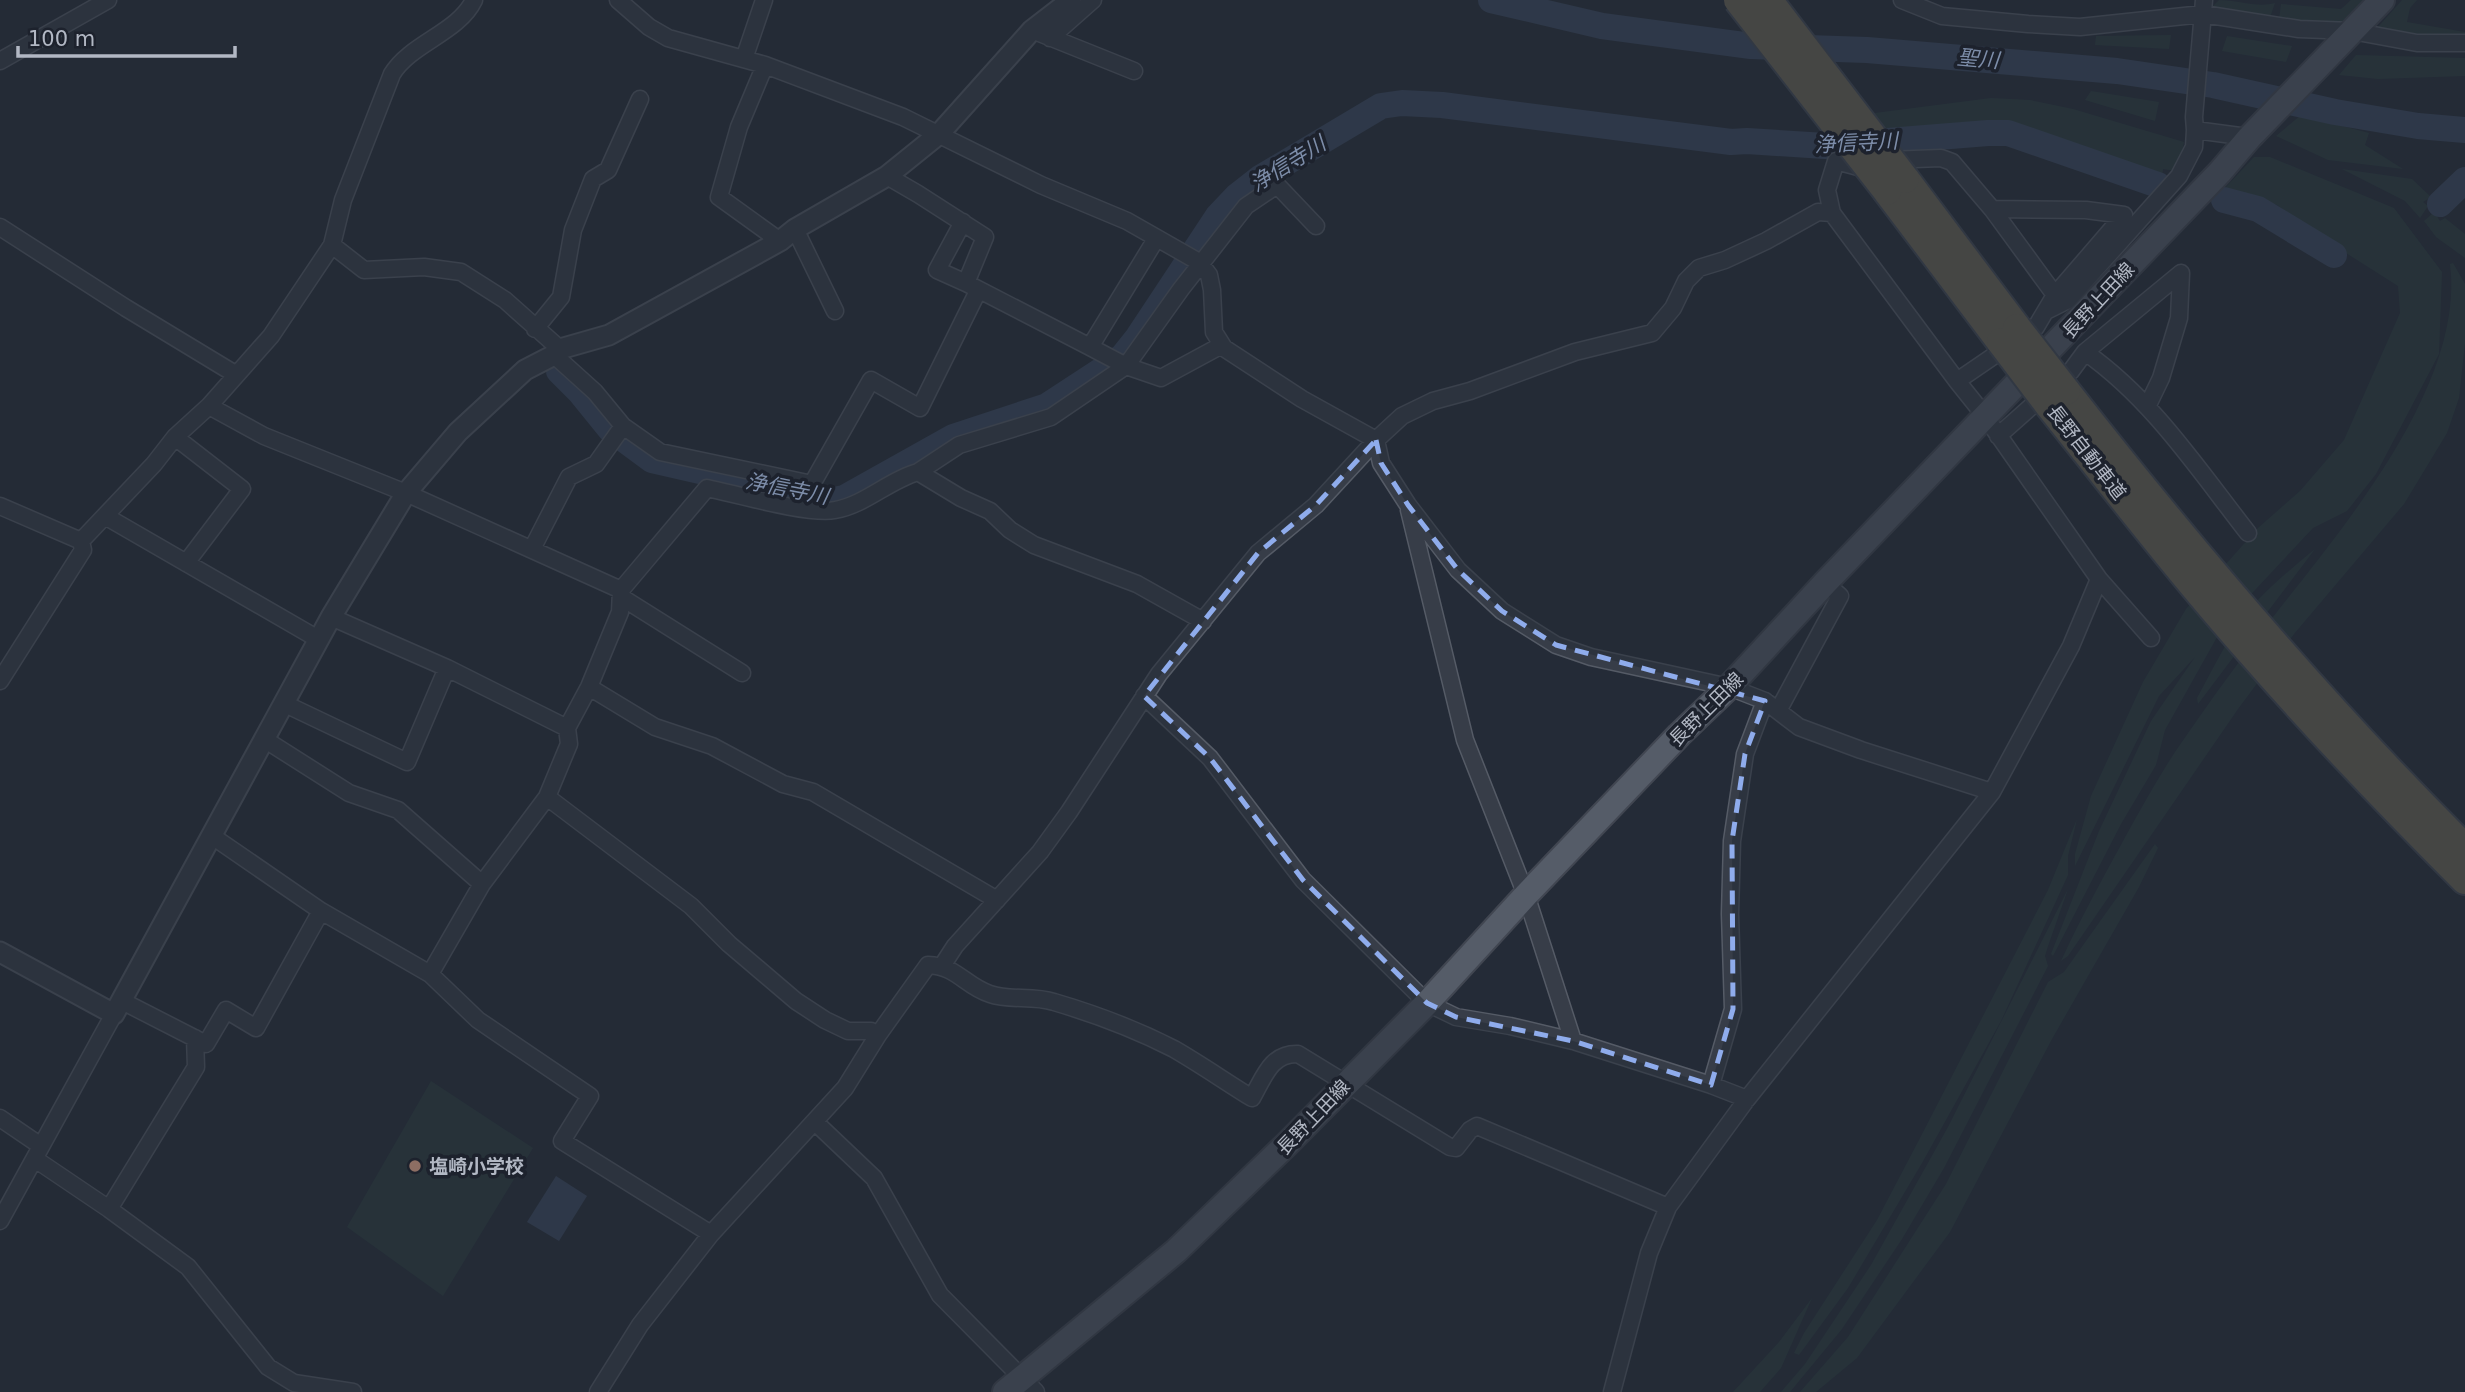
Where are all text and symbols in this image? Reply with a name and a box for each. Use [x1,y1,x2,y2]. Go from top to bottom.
scale bar [18,14,234,58]
text: 100 m [28,27,95,51]
water label: 聖川 [1956,45,2002,73]
water label: 浄信寺川 [1813,129,1901,157]
water label: 浄信寺川 [1246,131,1332,196]
street label: 長野上田線 [2058,258,2138,342]
street label: 長野自動車道 [2043,400,2131,504]
water label: 浄信寺川 [743,469,832,509]
street label: 長野上田線 [1665,668,1747,750]
street label: 長野上田線 [1272,1075,1354,1159]
place label: 塩崎小学校 [429,1155,524,1177]
marker: 塩崎小学校 [407,1158,423,1174]

